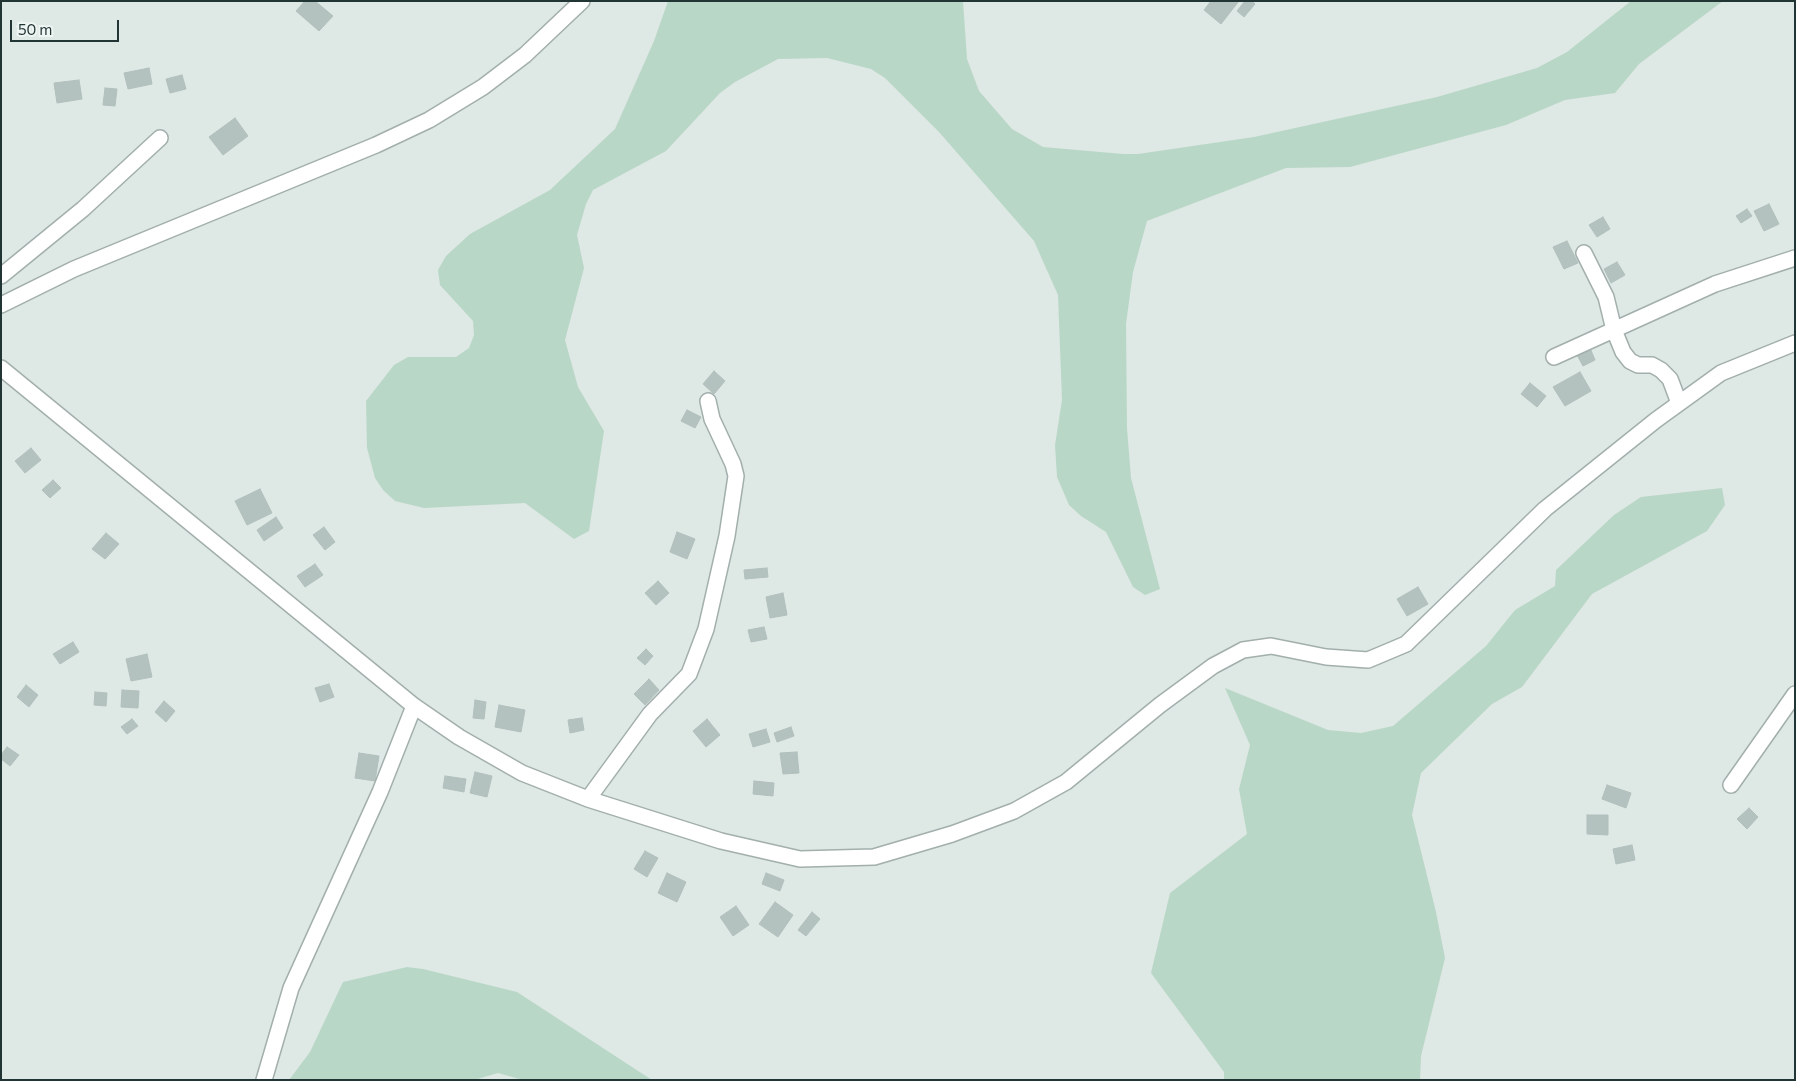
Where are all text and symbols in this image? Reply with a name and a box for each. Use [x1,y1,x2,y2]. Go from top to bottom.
scale bar [12,10,121,42]
text: 50 m [18,20,52,38]

